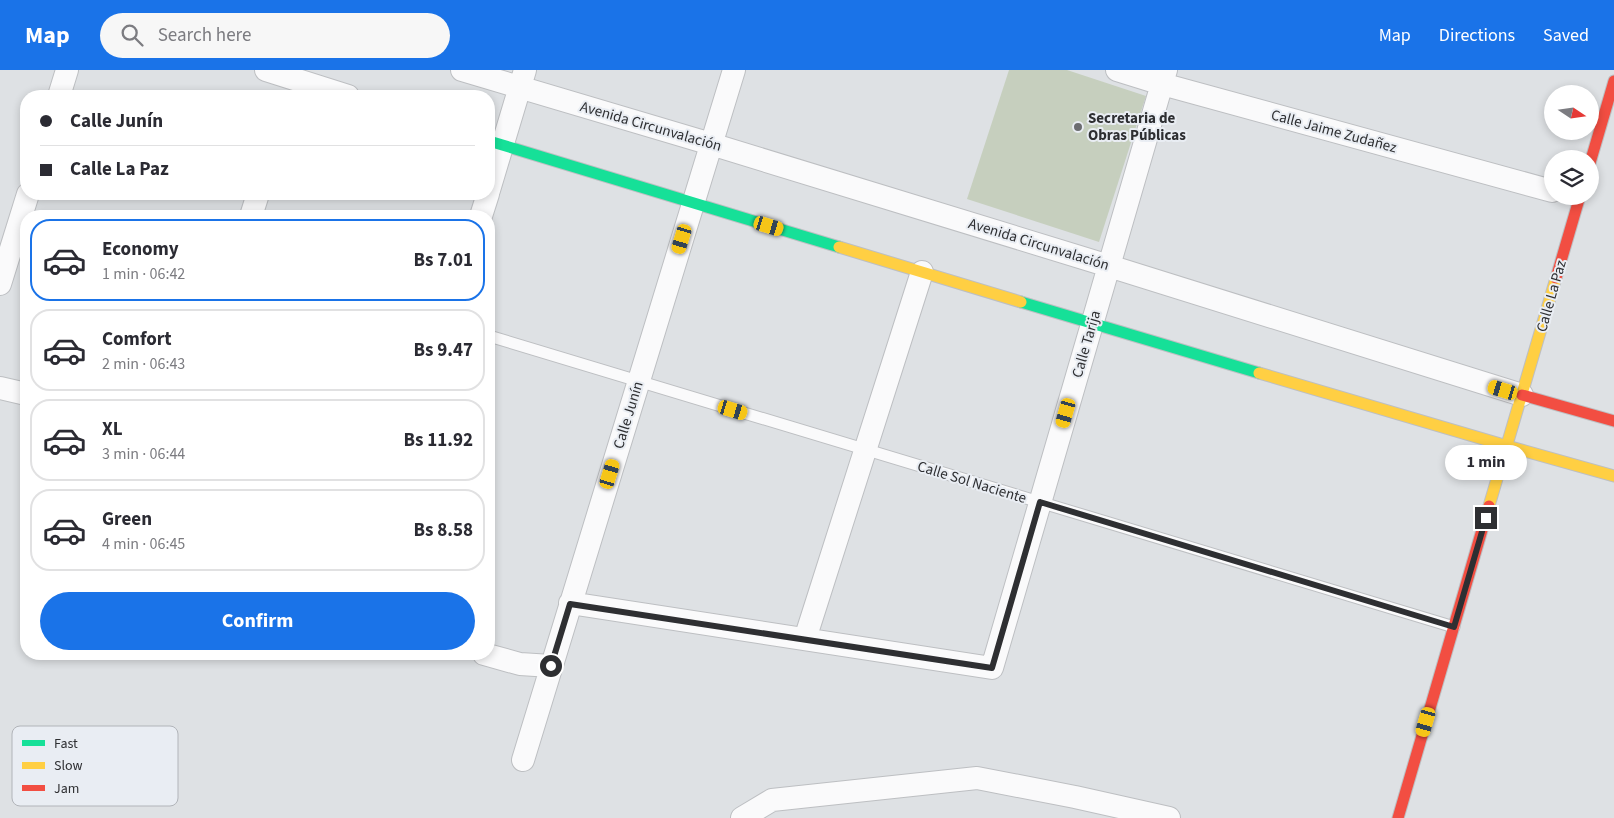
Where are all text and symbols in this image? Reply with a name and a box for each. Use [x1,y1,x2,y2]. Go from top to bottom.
search box [100,13,450,58]
text: Map [25,18,70,53]
icon: search [118,21,146,49]
text: Search here [158,22,251,49]
text: Map [1379,23,1411,48]
text: Directions [1439,23,1515,48]
text: Saved [1543,23,1589,48]
north arrow [1544,85,1599,140]
map controls [1544,85,1599,205]
street label: Avenida Circunvalación [578,96,724,157]
street label: Calle Jaime Zudañez [1269,105,1399,158]
text: Calle Junín [70,108,163,135]
place label: Secretaria de Obras Públicas [1088,108,1186,146]
marker: Secretaria de Obras Públicas [1072,121,1084,133]
button: layers [1544,150,1599,205]
text: Calle La Paz [70,156,169,183]
street label: Avenida Circunvalación [966,213,1112,276]
car [752,214,785,238]
car [670,222,693,256]
text: Economy [102,236,179,263]
icon: car [42,238,87,283]
text: Bs 7.01 [413,247,473,274]
street label: Calle La Paz [1531,258,1572,335]
text: 1 min · 06:42 [102,263,185,285]
street label: Calle Tarija [1067,308,1106,380]
text: Comfort [102,326,172,353]
icon: car [42,328,87,373]
text: Bs 9.47 [413,337,473,364]
text: 2 min · 06:43 [102,353,185,375]
car [1486,378,1519,402]
street label: Calle Junín [608,379,649,452]
car [1054,397,1077,429]
car [716,398,749,422]
text: XL [102,416,123,443]
icon: car [42,418,87,463]
text: Bs 11.92 [403,427,473,454]
text: 3 min · 06:44 [102,443,185,465]
callout: 1 min [1445,446,1527,480]
text: 1 min [1467,451,1505,473]
street label: Calle Sol Naciente [915,456,1029,509]
car [598,457,621,491]
text: Green [102,506,152,533]
route end [1475,507,1497,529]
icon: car [42,508,87,553]
text: Bs 8.58 [413,517,473,544]
text: 4 min · 06:45 [102,533,185,555]
button: Confirm [40,592,475,650]
route start [540,655,562,677]
car [1414,706,1437,738]
legend [12,726,178,806]
text: Fast [54,734,78,754]
text: Slow [54,756,83,776]
text: Jam [54,779,79,799]

